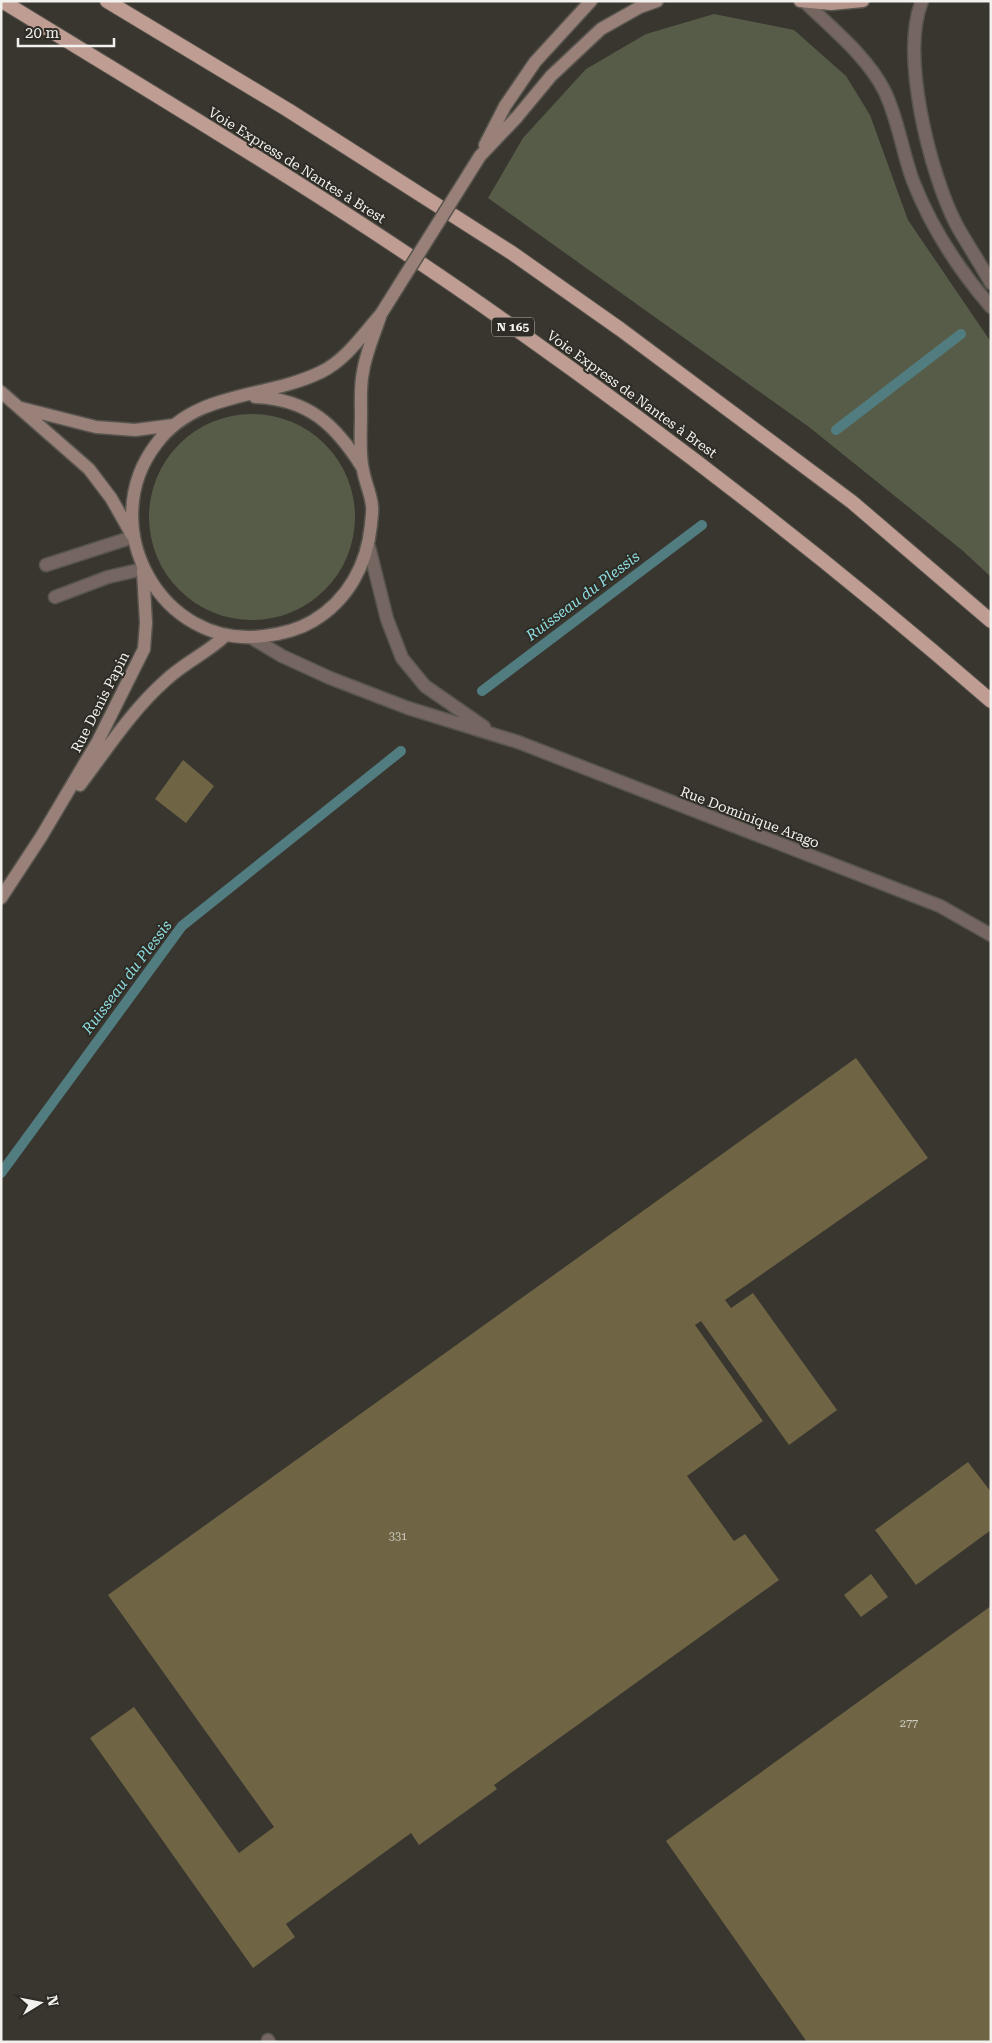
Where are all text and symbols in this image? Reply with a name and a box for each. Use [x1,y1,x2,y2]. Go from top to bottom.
scale bar [18,15,114,47]
text: 20 m [25,24,60,42]
street label: Voie Express de Nantes à Brest [205,104,389,226]
road number: N 165 [492,318,534,337]
street label: Voie Express de Nantes à Brest [544,327,720,461]
water label: Ruisseau du Plessis [522,547,643,645]
street label: Rue Denis Papin [68,649,132,755]
street label: Rue Dominique Arago [678,783,822,851]
water label: Ruisseau du Plessis [78,917,176,1038]
house number: 331 [389,1530,407,1543]
house number: 277 [900,1717,918,1730]
north arrow [15,1978,65,2028]
text: N [44,1994,62,2008]

